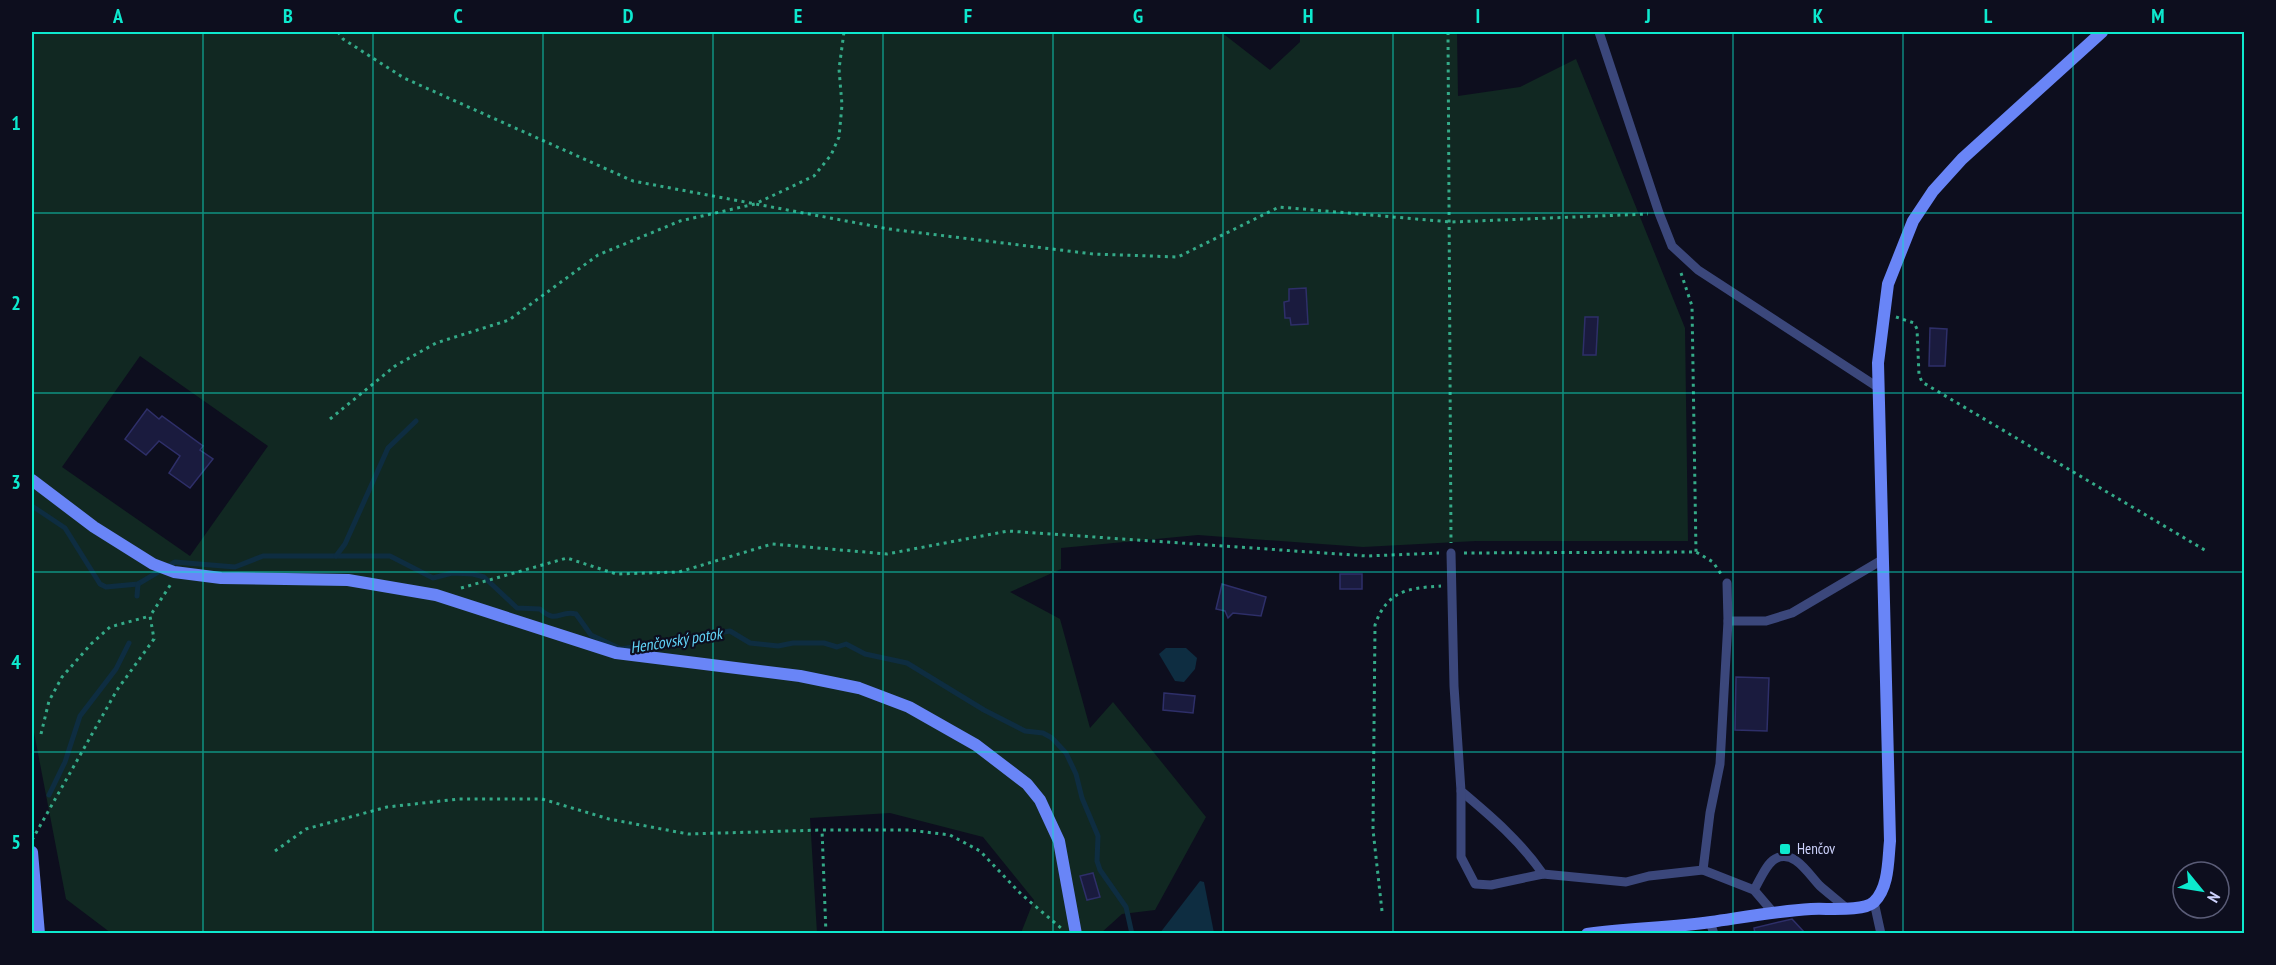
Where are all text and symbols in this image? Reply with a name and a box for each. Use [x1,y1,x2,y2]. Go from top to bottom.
text: A [112,3,124,29]
text: B [283,3,293,29]
text: C [453,3,463,29]
text: D [623,3,634,29]
text: E [794,3,802,29]
text: F [964,3,972,29]
text: G [1133,3,1143,29]
text: H [1303,3,1313,29]
text: I [1476,3,1480,29]
text: J [1644,3,1651,29]
text: K [1813,3,1824,29]
text: L [1984,3,1993,29]
text: M [2151,3,2165,29]
text: 1 [11,110,21,136]
text: 2 [11,290,21,316]
text: 3 [11,469,21,495]
water label: Henčovský potok [629,623,725,657]
text: 4 [11,649,21,675]
text: 5 [11,829,21,855]
place label: Henčov [1797,839,1835,858]
marker: Henčov [1778,842,1792,856]
north arrow [2171,860,2231,920]
text: N [2203,889,2225,906]

